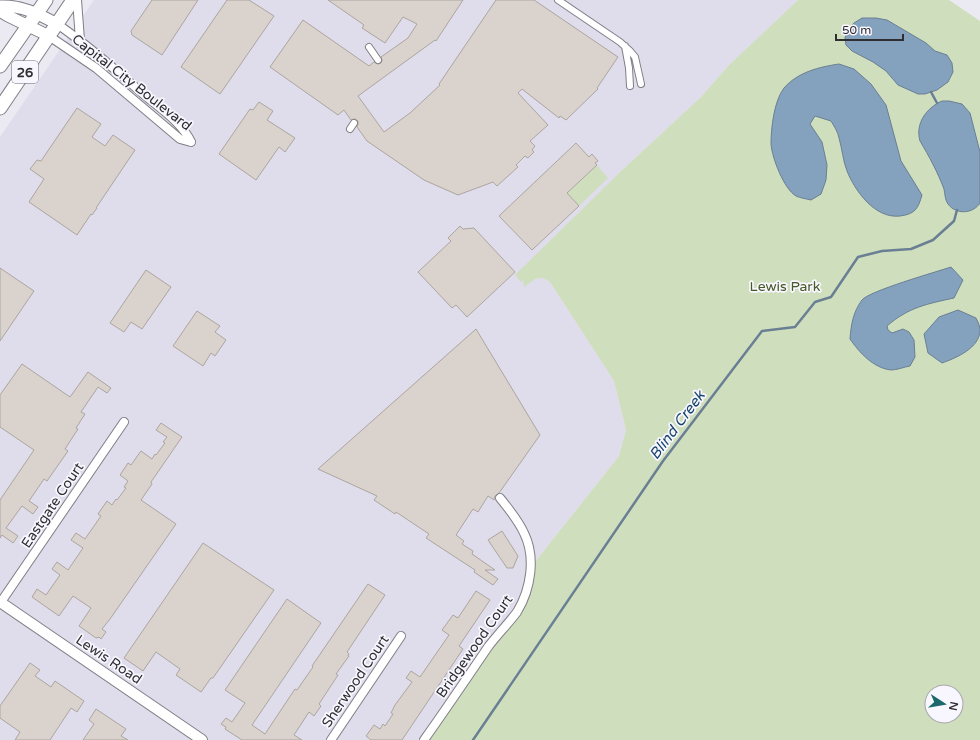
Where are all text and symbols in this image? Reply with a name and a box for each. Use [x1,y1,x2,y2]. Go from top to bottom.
scale bar [836,16,903,42]
text: 50 m [842,23,871,37]
street label: Capital City Boulevard [68,30,195,134]
road number: 26 [12,61,38,83]
park label: Lewis Park [750,278,821,295]
water label: Blind Creek [645,386,710,463]
street label: Eastgate Court [18,459,88,551]
street label: Bridgewood Court [433,591,517,701]
street label: Lewis Road [72,631,145,688]
street label: Sherwood Court [318,631,393,731]
north arrow [924,684,964,724]
text: N [946,700,961,712]

